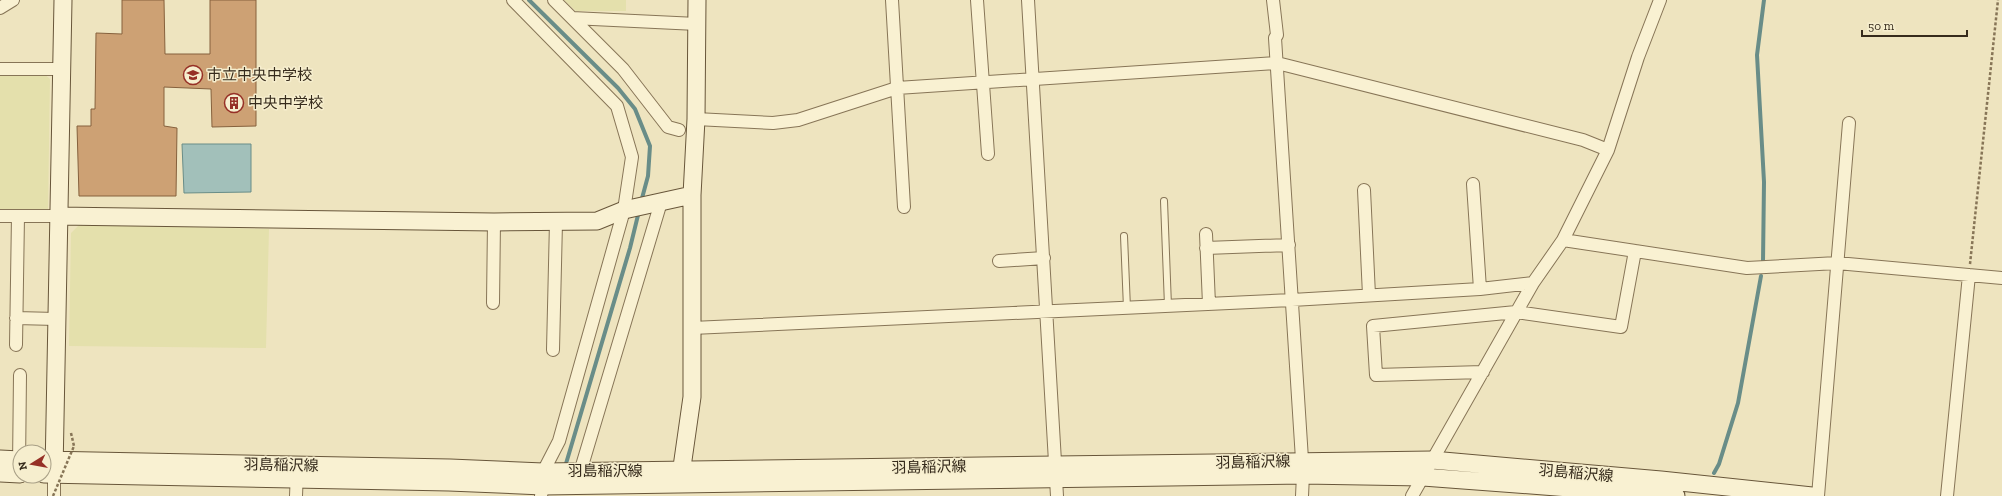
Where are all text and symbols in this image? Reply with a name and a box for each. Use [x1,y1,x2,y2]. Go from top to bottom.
scale bar [1862,12,1967,38]
text: 50 m [1868,19,1895,33]
school or university icon: 市立中央中学校 [182,64,204,86]
place label: 市立中央中学校 [207,66,312,84]
building icon: 中央中学校 [223,92,245,114]
place label: 中央中学校 [248,94,323,112]
north arrow [12,444,52,484]
street label: 羽島稲沢線 [1215,452,1291,472]
street label: 羽島稲沢線 [243,455,319,475]
street label: 羽島稲沢線 [891,457,967,477]
text: N [15,460,30,471]
street label: 羽島稲沢線 [1538,461,1614,485]
street label: 羽島稲沢線 [567,462,643,480]

